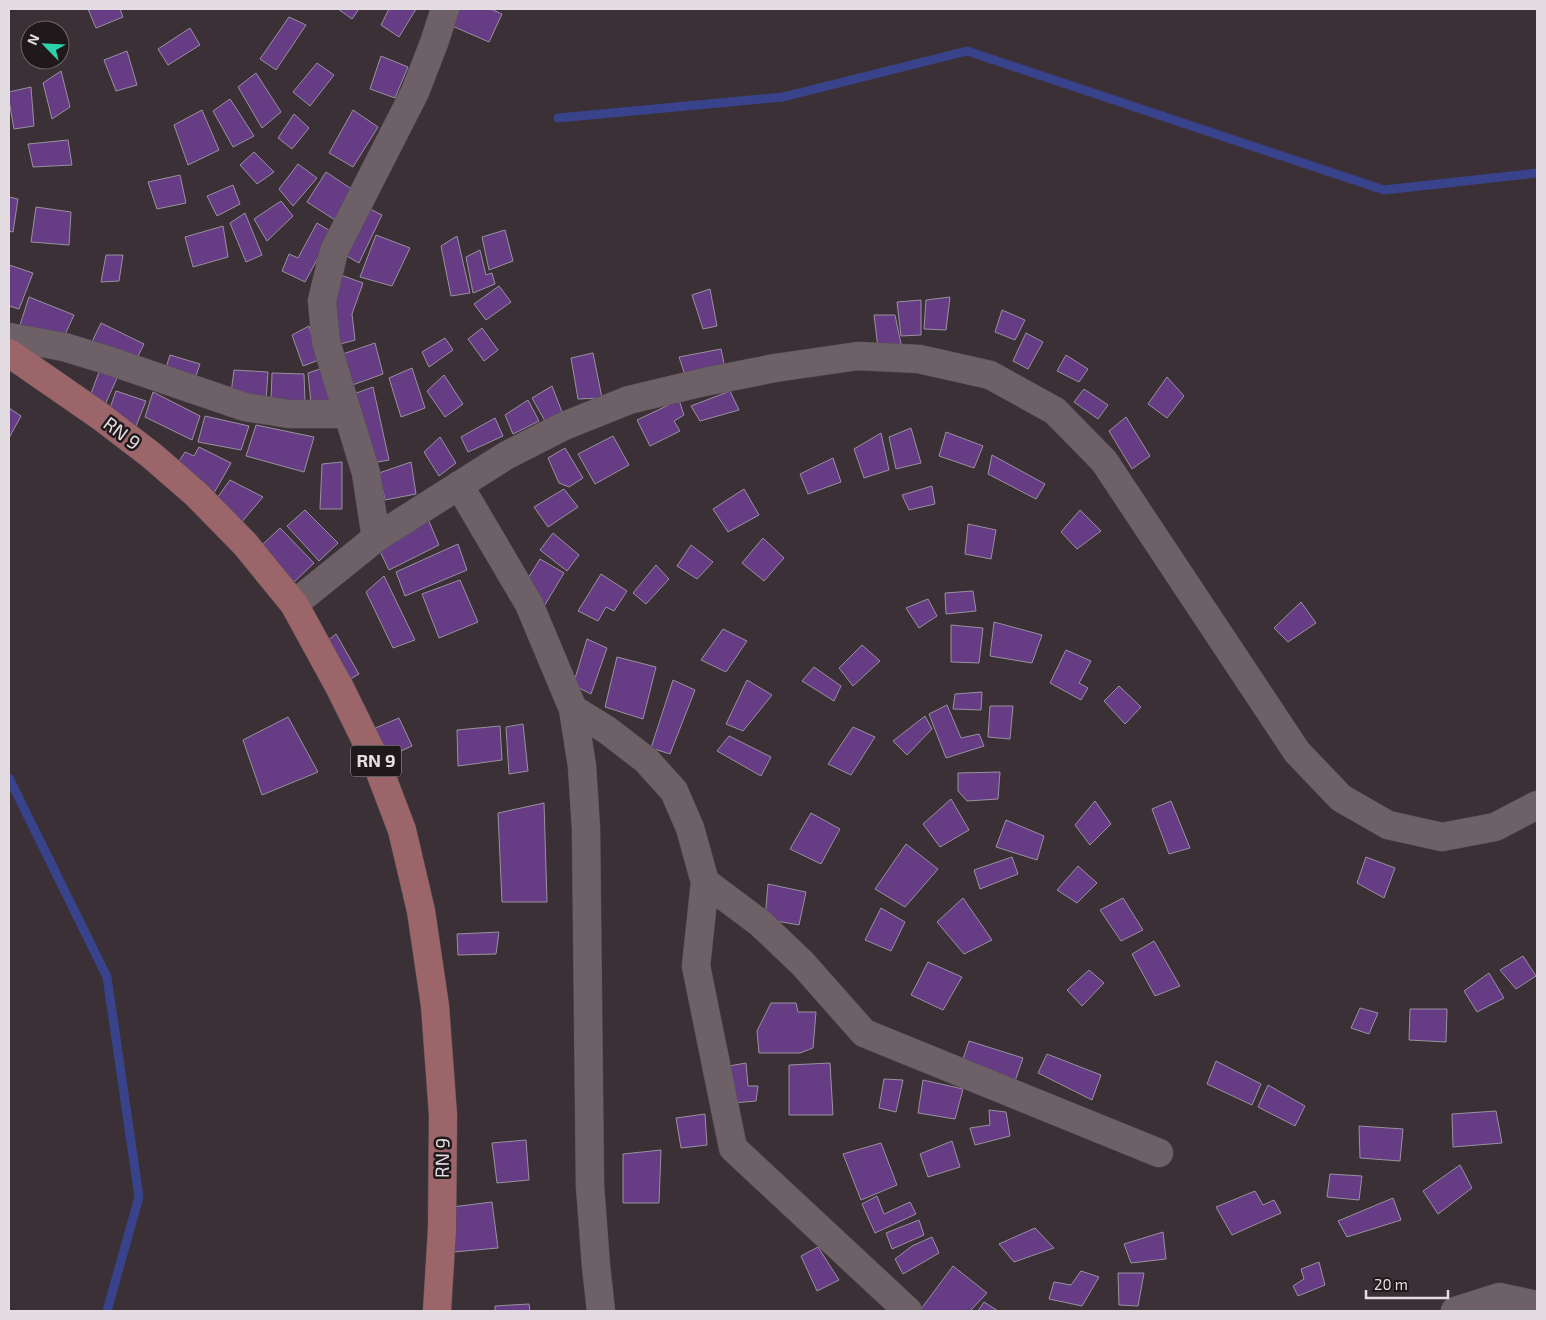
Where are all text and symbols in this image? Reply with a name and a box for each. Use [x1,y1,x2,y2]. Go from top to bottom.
north arrow [20,20,70,70]
text: N [23,31,42,48]
street label: RN 9 [99,411,145,454]
road number: RN 9 [351,746,401,776]
street label: RN 9 [430,1138,453,1178]
scale bar [1366,1268,1448,1300]
text: 20 m [1374,1275,1408,1293]

